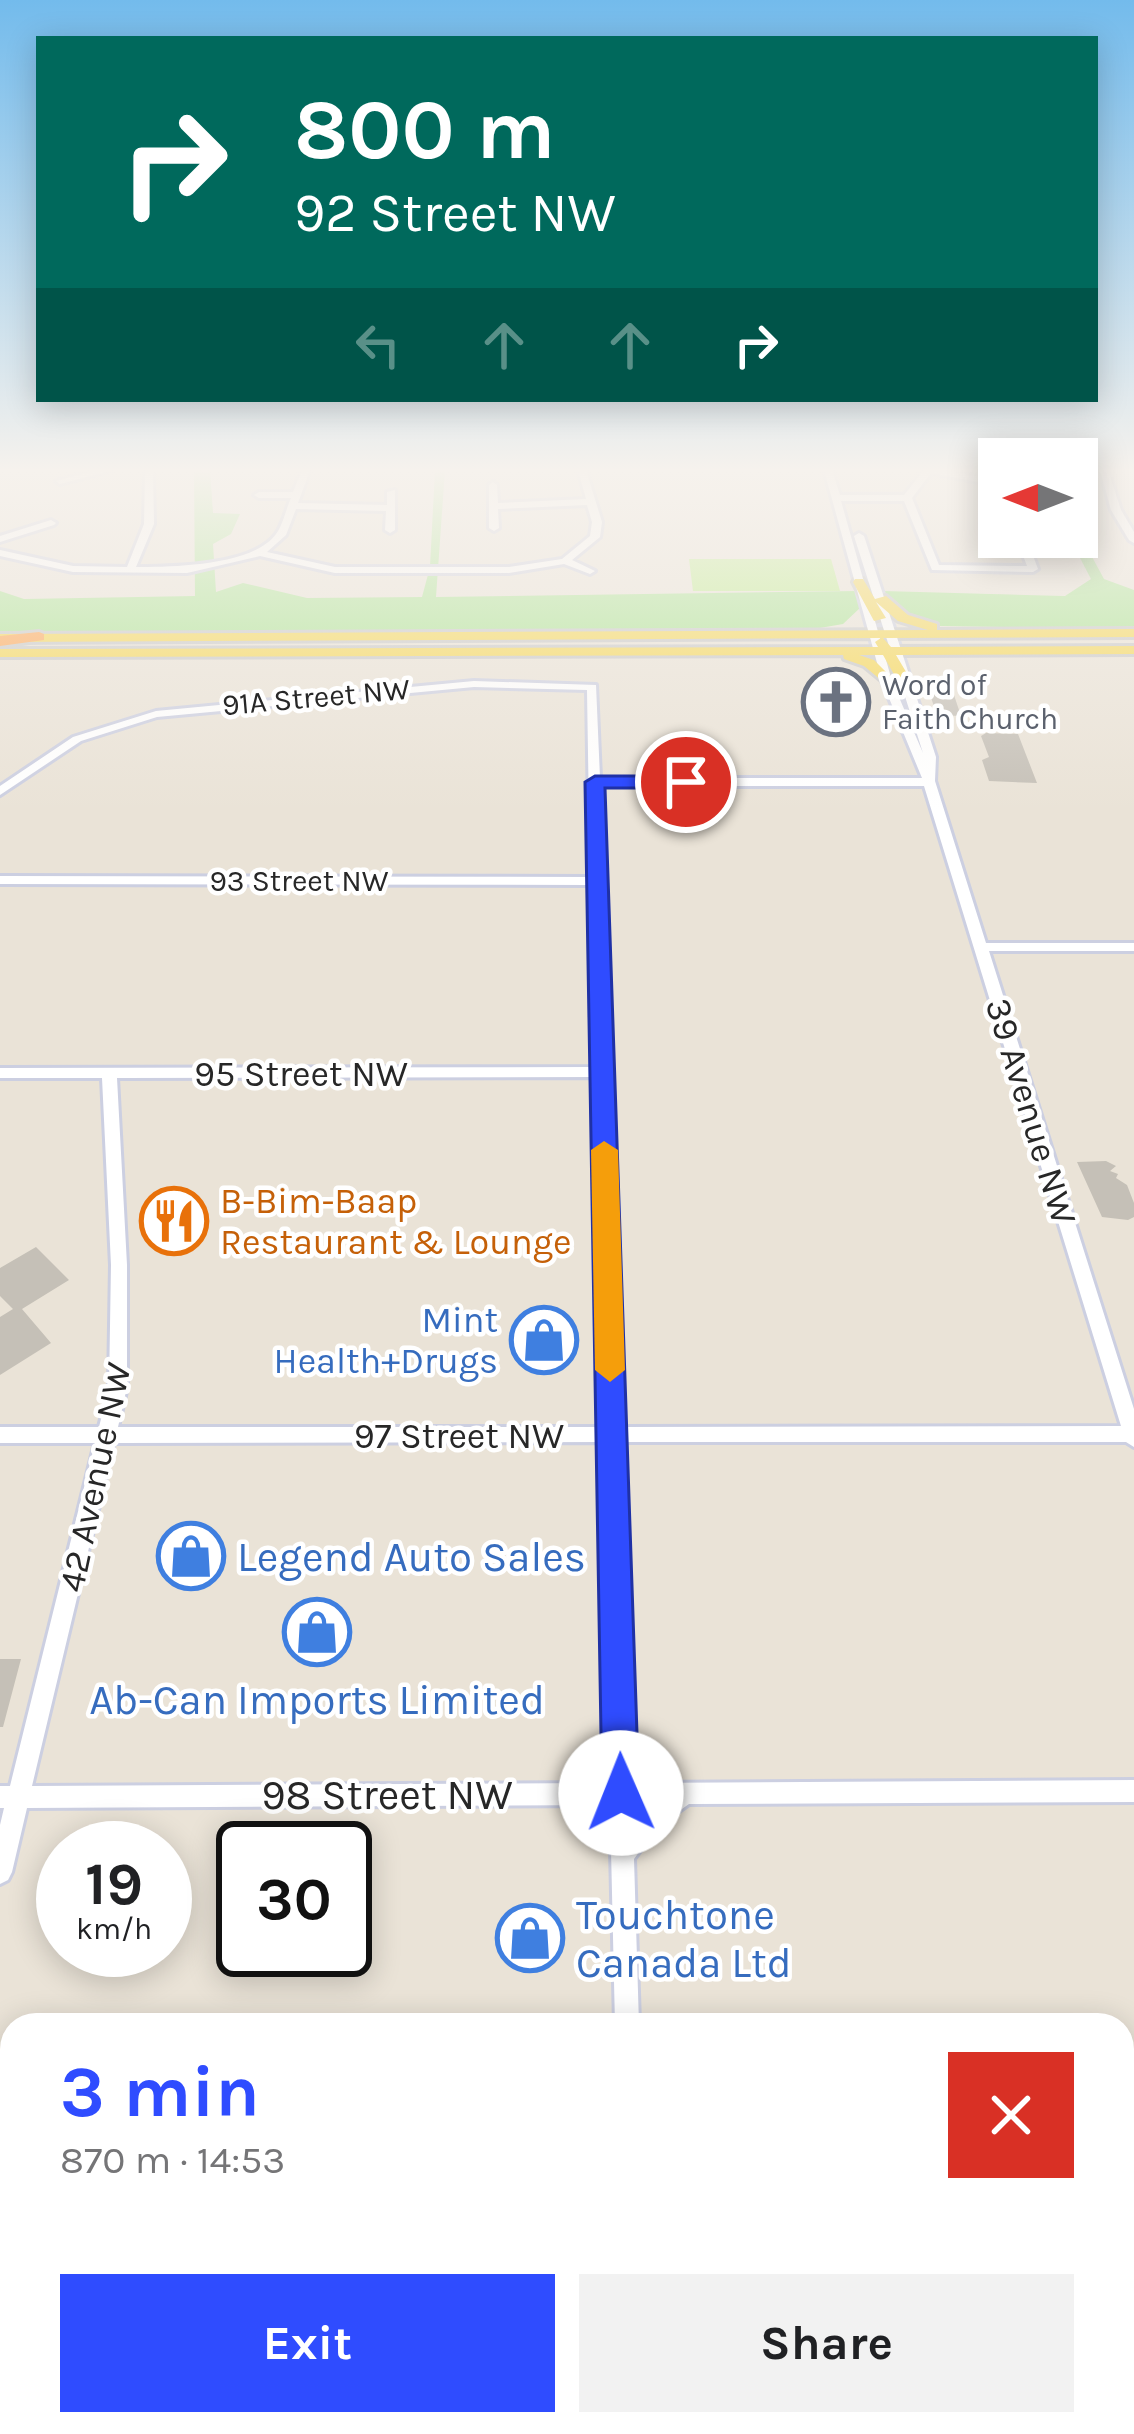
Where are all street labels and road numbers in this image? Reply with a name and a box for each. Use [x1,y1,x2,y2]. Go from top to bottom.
street label: 91A Street NW [221,671,412,723]
street label: 93 Street NW [209,863,389,899]
street label: 39 Avenue NW [977,993,1085,1230]
street label: 95 Street NW [194,1053,408,1095]
street label: 42 Avenue NW [50,1359,140,1596]
street label: 97 Street NW [354,1415,564,1457]
street label: 98 Street NW [261,1770,513,1820]

